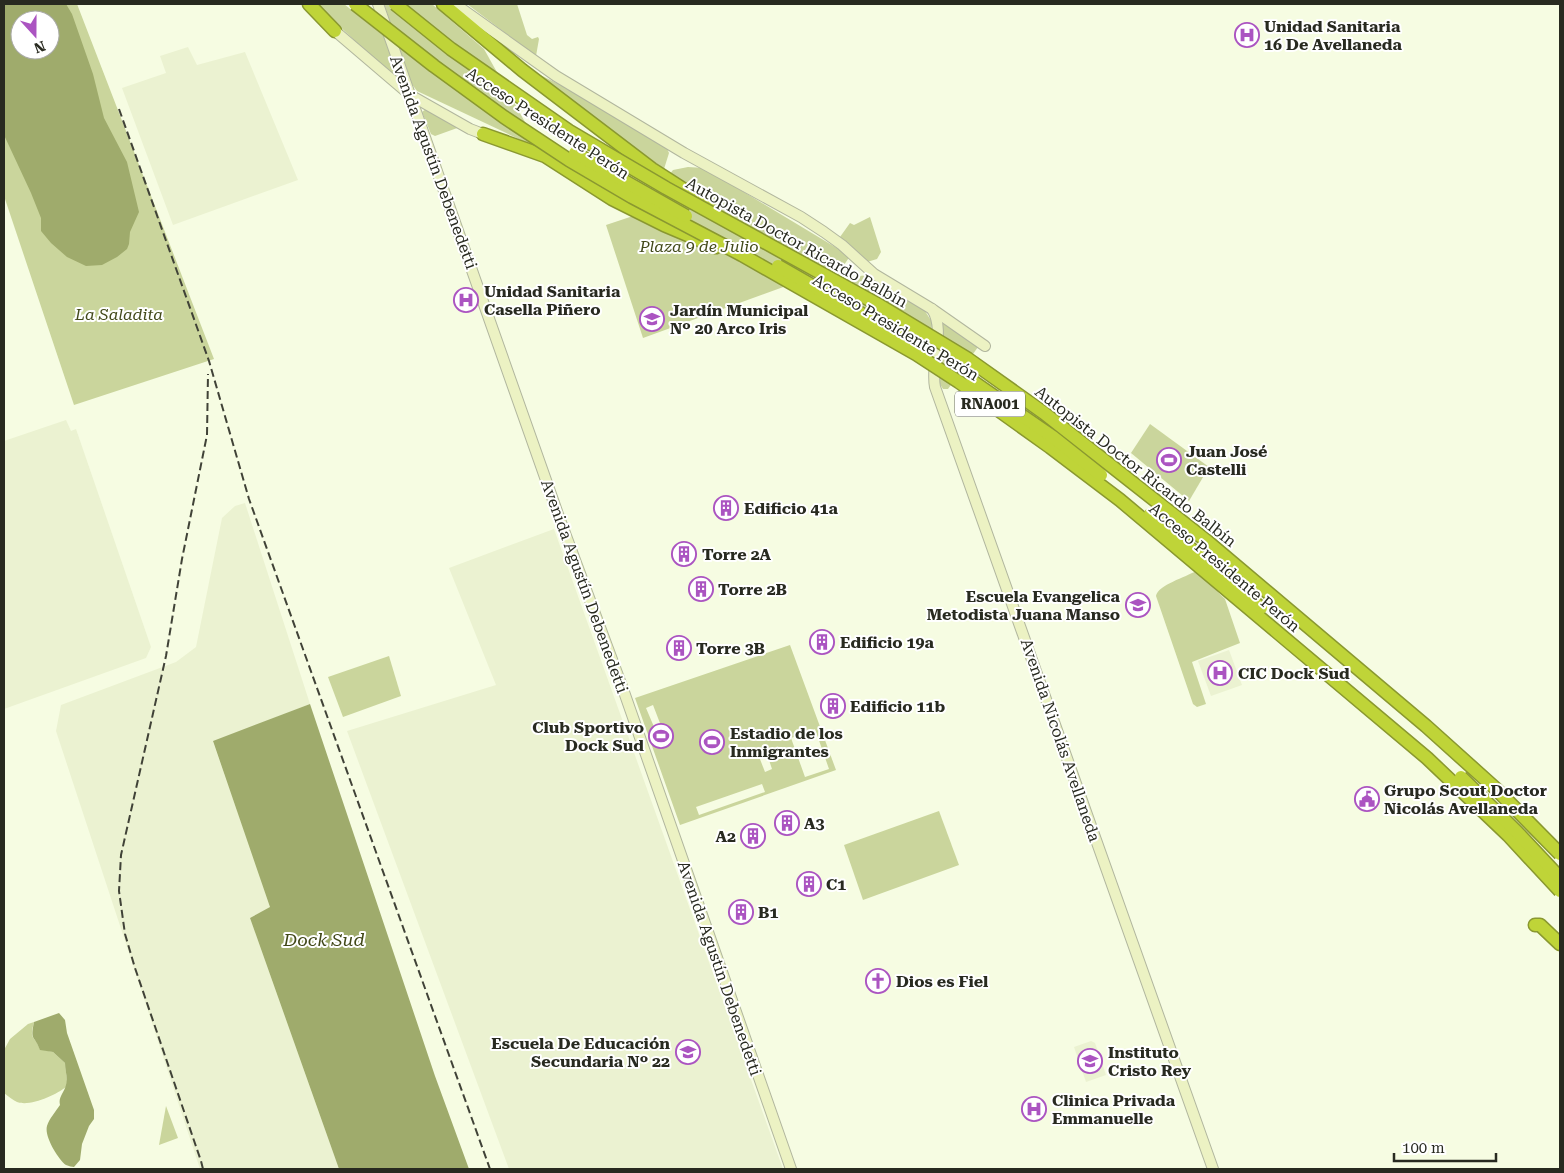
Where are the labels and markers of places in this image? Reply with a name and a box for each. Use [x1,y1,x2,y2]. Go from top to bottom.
place label: Unidad Sanitaria 16 De Avellaneda [1264,17,1403,54]
hospital icon: Unidad Sanitaria 16 De Avellaneda [1234,22,1260,48]
place label: Unidad Sanitaria Casella Piñero [484,282,621,319]
hospital icon: Unidad Sanitaria Casella Piñero [453,287,479,313]
place label: Jardín Municipal Nº 20 Arco Iris [670,301,809,338]
school or university icon: Jardín Municipal Nº 20 Arco Iris [639,306,665,332]
place label: Juan José Castelli [1186,442,1267,479]
sports icon: Juan José Castelli [1156,447,1182,473]
building icon: Edificio 41a [713,495,739,521]
place label: Edificio 41a [744,499,838,518]
building icon: Torre 2A [671,541,697,567]
place label: Torre 2A [702,545,772,564]
building icon: Torre 2B [688,576,714,602]
place label: Torre 2B [718,580,787,599]
place label: Escuela Evangelica Metodista Juana Manso [927,587,1121,624]
school or university icon: Escuela Evangelica Metodista Juana Manso [1125,592,1151,618]
building icon: Edificio 19a [809,629,835,655]
place label: Edificio 19a [840,633,934,652]
building icon: Torre 3B [666,635,692,661]
place label: Torre 3B [696,639,765,658]
hospital icon: CIC Dock Sud [1207,660,1233,686]
place label: CIC Dock Sud [1238,664,1350,683]
building icon: Edificio 11b [820,693,846,719]
place label: Edificio 11b [850,697,945,716]
place label: Club Sportivo Dock Sud [532,718,644,755]
sports icon: Club Sportivo Dock Sud [648,723,674,749]
place label: Estadio de los Inmigrantes [730,724,843,761]
sports icon: Estadio de los Inmigrantes [699,729,725,755]
place label: Grupo Scout Doctor Nicolás Avellaneda [1384,781,1547,818]
public building icon: Grupo Scout Doctor Nicolás Avellaneda [1354,786,1380,812]
building icon: A3 [774,810,800,836]
place label: A3 [804,814,825,833]
building icon: A2 [740,823,766,849]
place label: A2 [715,827,736,846]
building icon: C1 [796,871,822,897]
place label: C1 [826,875,846,894]
building icon: B1 [728,899,754,925]
place label: B1 [758,903,779,922]
church icon: Dios es Fiel [865,968,891,994]
place label: Dios es Fiel [896,972,989,991]
place label: Escuela De Educación Secundaria Nº 22 [491,1034,670,1071]
school or university icon: Escuela De Educación Secundaria Nº 22 [675,1039,701,1065]
place label: Instituto Cristo Rey [1108,1043,1192,1080]
school or university icon: Instituto Cristo Rey [1077,1048,1103,1074]
place label: Clinica Privada Emmanuelle [1052,1091,1176,1128]
hospital icon: Clinica Privada Emmanuelle [1021,1096,1047,1122]

